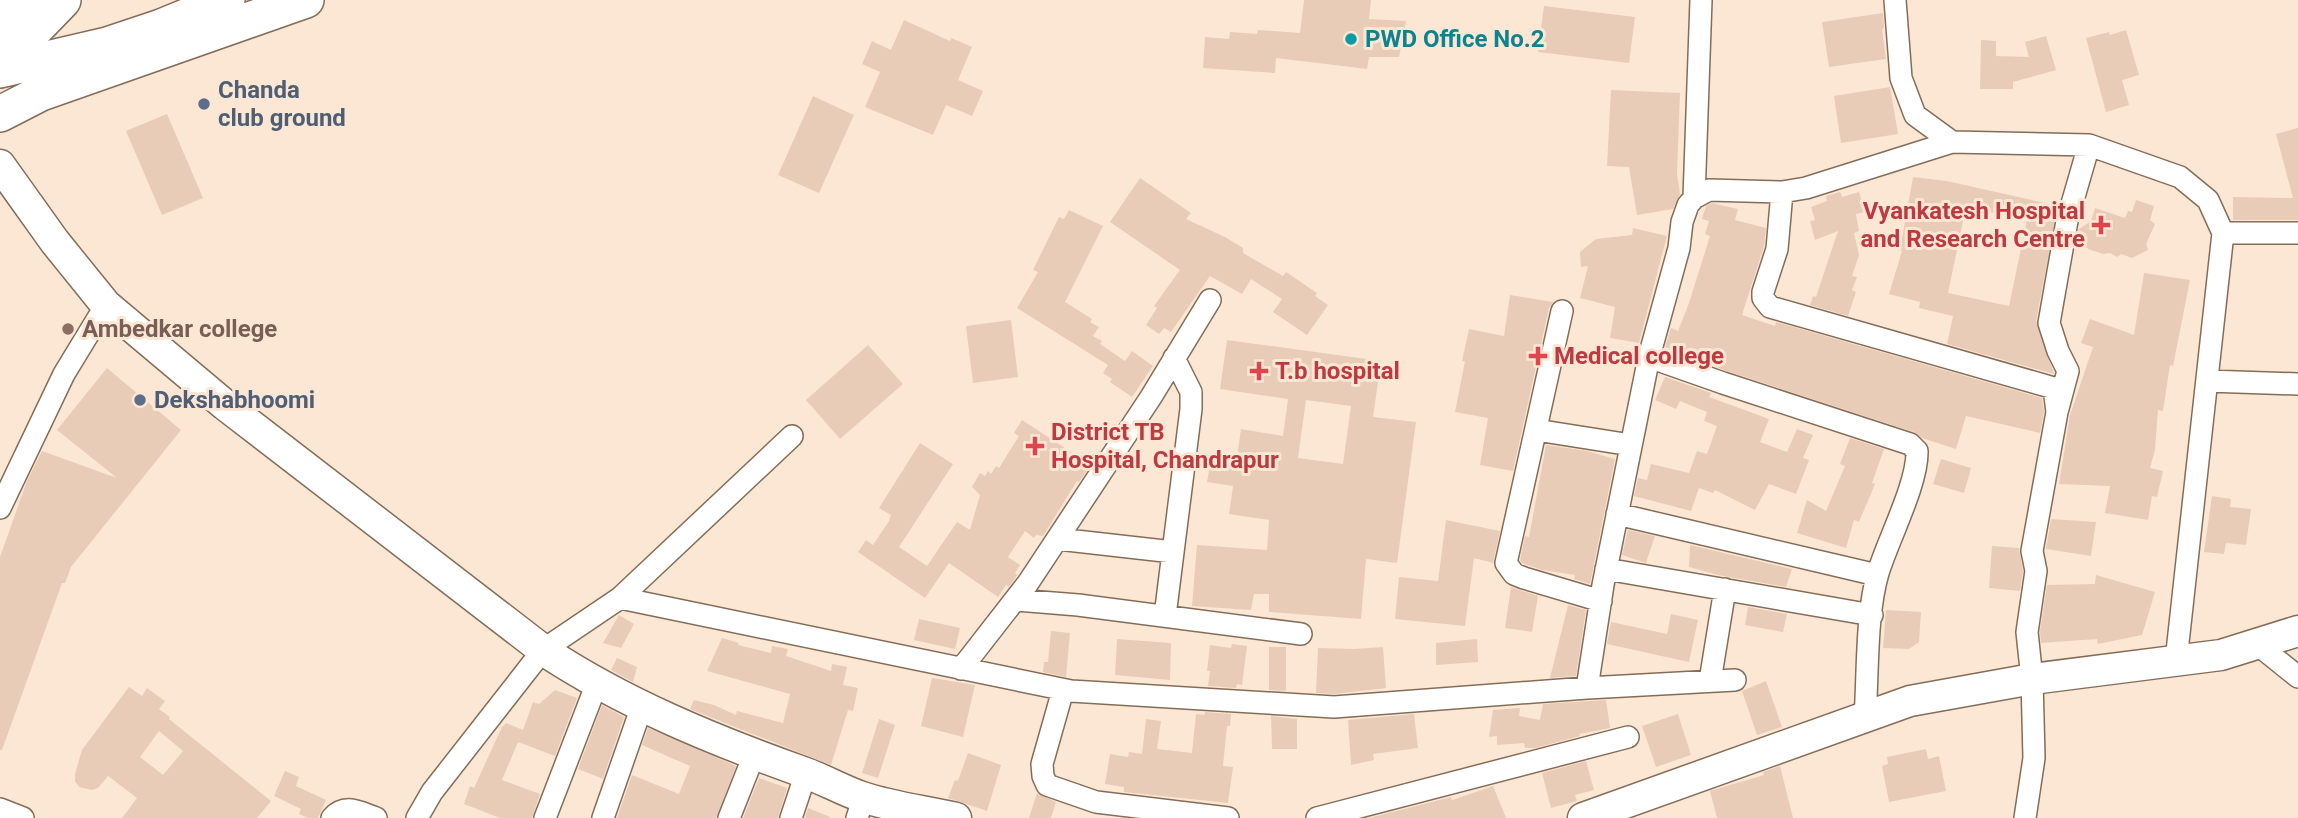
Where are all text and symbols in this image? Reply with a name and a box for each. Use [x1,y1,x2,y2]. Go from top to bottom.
place label: PWD Office No.2 [1365,25,1545,53]
marker: PWD Office No.2 [1343,31,1359,47]
place label: Chanda club ground [218,76,346,132]
marker: Chanda club ground [196,96,212,112]
place label: Vyankatesh Hospital and Research Centre [1861,197,2085,253]
marker: Vyankatesh Hospital and Research Centre [2091,215,2111,235]
place label: Ambedkar college [82,315,277,343]
marker: Ambedkar college [60,321,76,337]
place label: Medical college [1554,342,1724,370]
marker: Medical college [1528,346,1548,366]
place label: T.b hospital [1275,357,1400,385]
marker: T.b hospital [1249,361,1269,381]
place label: Dekshabhoomi [154,386,315,414]
marker: Dekshabhoomi [132,392,148,408]
place label: District TB Hospital, Chandrapur [1051,418,1279,474]
marker: District TB Hospital, Chandrapur [1025,436,1045,456]

